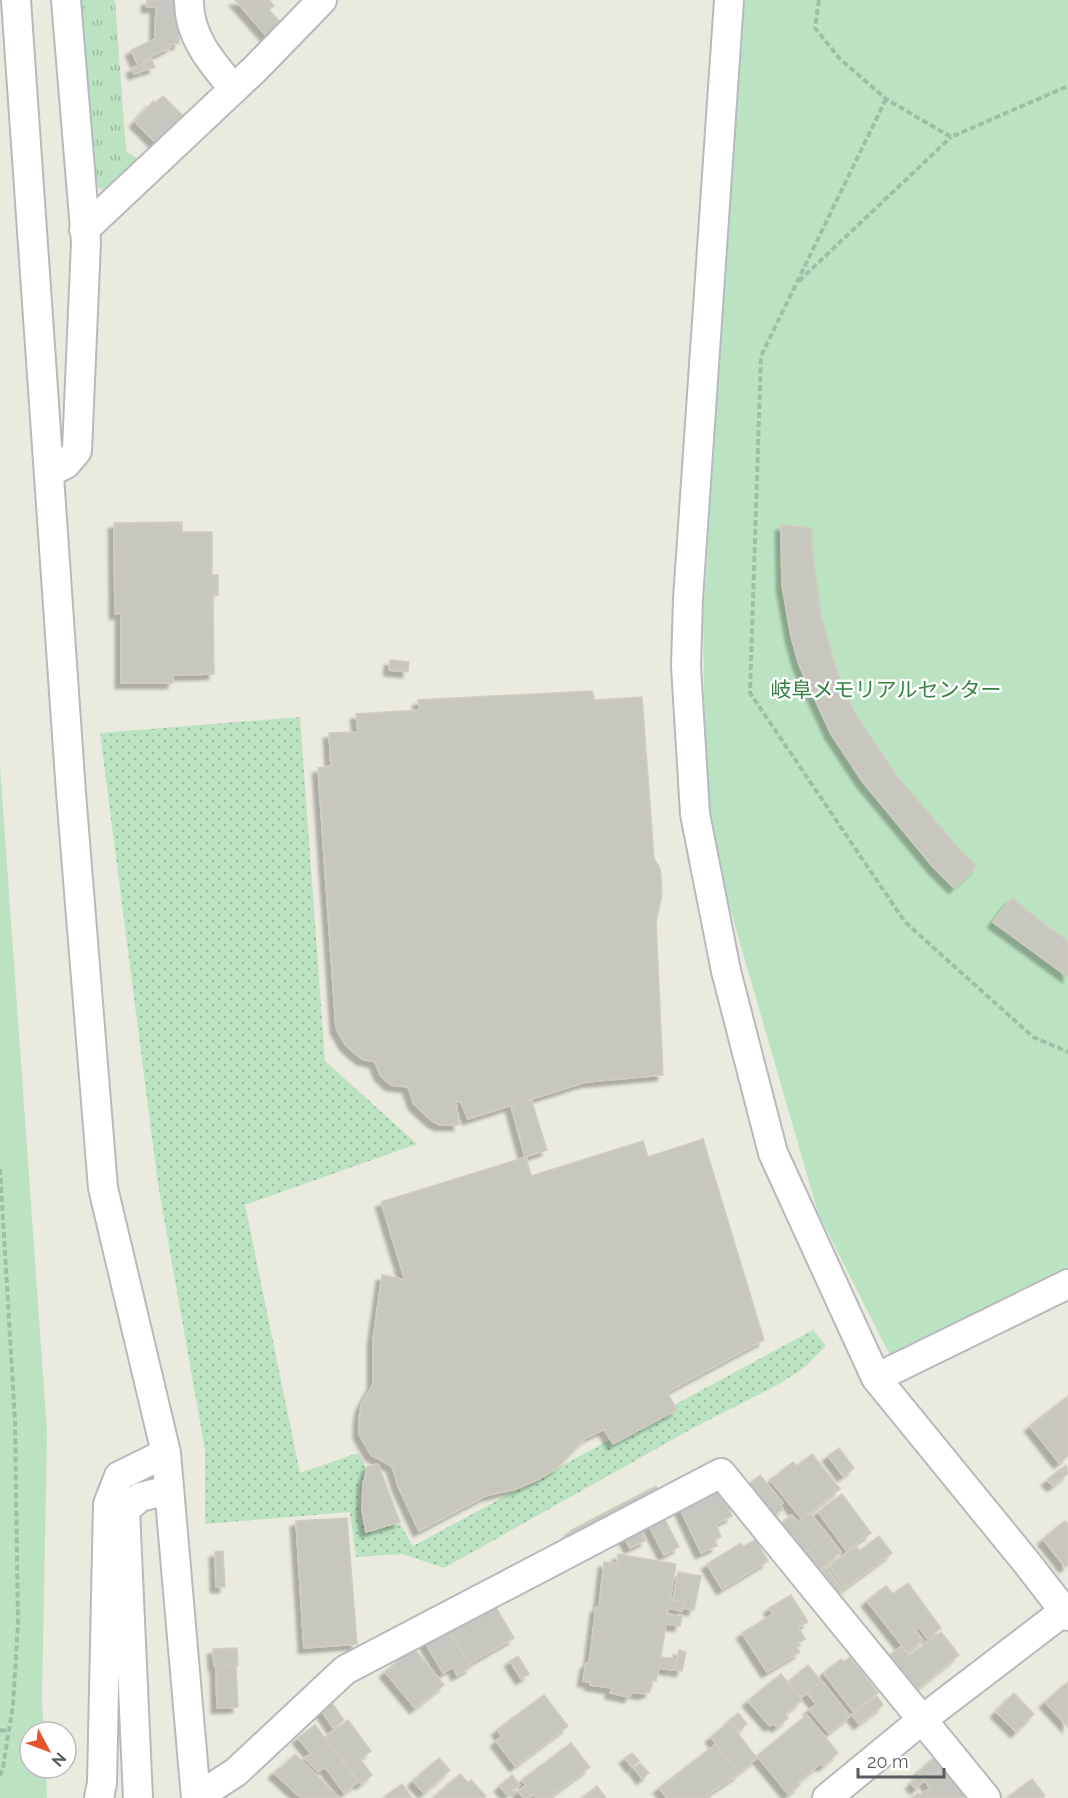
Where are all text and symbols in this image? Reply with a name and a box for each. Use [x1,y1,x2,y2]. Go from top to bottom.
park label: 岐阜メモリアルセンター [771,677,1001,702]
north arrow [18,1720,78,1780]
scale bar [858,1741,944,1779]
text: N [48,1749,70,1770]
text: 20 m [867,1751,909,1772]

